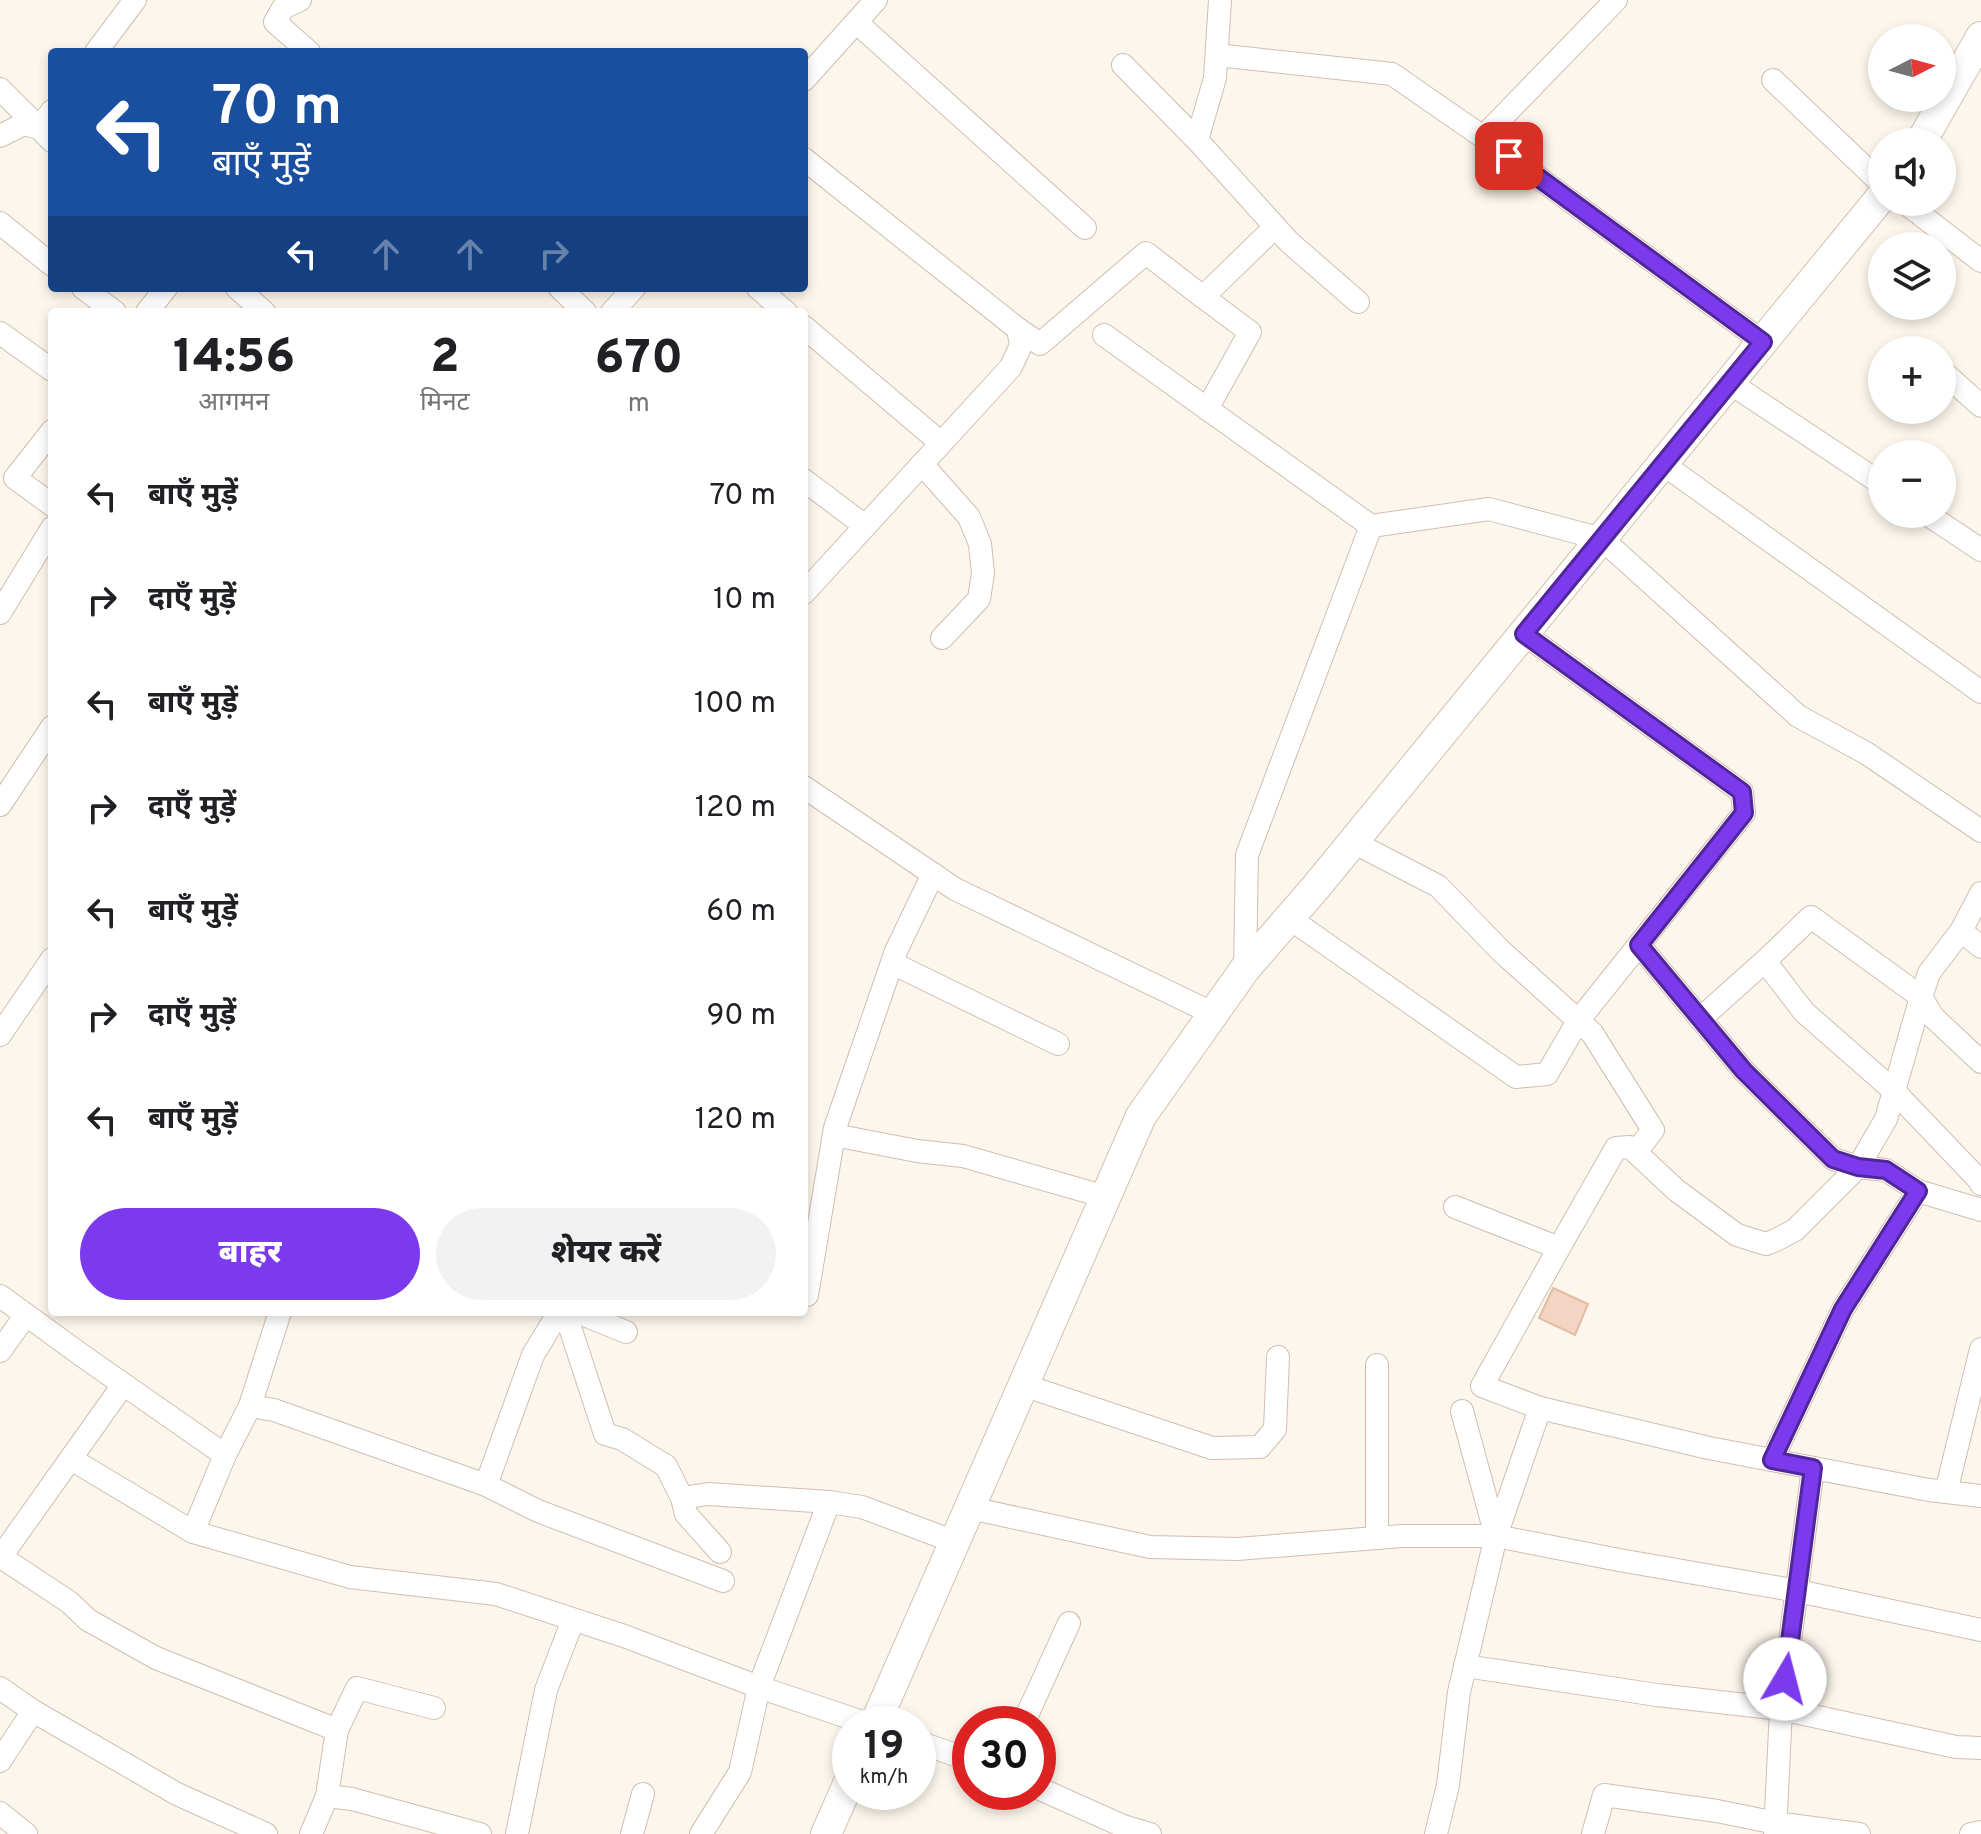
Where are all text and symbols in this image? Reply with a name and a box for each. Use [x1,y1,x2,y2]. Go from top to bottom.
north arrow [1868,24,1956,112]
map controls [1868,24,1956,528]
text: 70 m [212,74,342,144]
icon: left [80,80,184,184]
pin [1475,122,1543,190]
button: sound [1868,128,1956,216]
icon: arrive [1487,134,1531,178]
text: बाएँ मुड़ें [212,143,311,189]
icon: left [280,232,324,276]
icon: ahead [364,232,408,276]
icon: ahead [448,232,492,276]
icon: right [532,232,576,276]
button: layers [1868,232,1956,320]
text: 14:56 [173,329,295,389]
text: 2 [430,329,459,389]
text: 670 [595,330,683,390]
button: + [1868,336,1956,424]
text: आगमन [198,387,270,420]
text: मिनट [420,387,470,420]
text: m [628,388,650,421]
button: − [1868,440,1956,528]
icon: left [80,474,124,518]
text: बाएँ मुड़ें [148,478,238,515]
text: 70 m [710,478,776,515]
icon: right [80,578,124,622]
text: दाएँ मुड़ें [148,582,236,619]
text: 10 m [713,582,776,619]
icon: left [80,682,124,726]
text: बाएँ मुड़ें [148,686,238,723]
text: 100 m [694,686,776,723]
icon: right [80,786,124,830]
text: दाएँ मुड़ें [148,790,236,827]
text: 120 m [695,790,776,827]
icon: left [80,890,124,934]
text: बाएँ मुड़ें [148,894,238,931]
text: 60 m [706,894,776,931]
icon: right [80,994,124,1038]
text: दाएँ मुड़ें [148,998,236,1035]
text: 90 m [707,998,776,1035]
icon: left [80,1098,124,1142]
text: बाएँ मुड़ें [148,1102,238,1139]
text: 120 m [695,1102,776,1139]
button: बाहर [80,1208,420,1300]
button: शेयर करें [436,1208,776,1300]
position arrow [1743,1637,1827,1721]
speed limit sign: 30 [952,1706,1056,1810]
text: 19 [864,1723,904,1773]
text: km/h [860,1765,908,1791]

